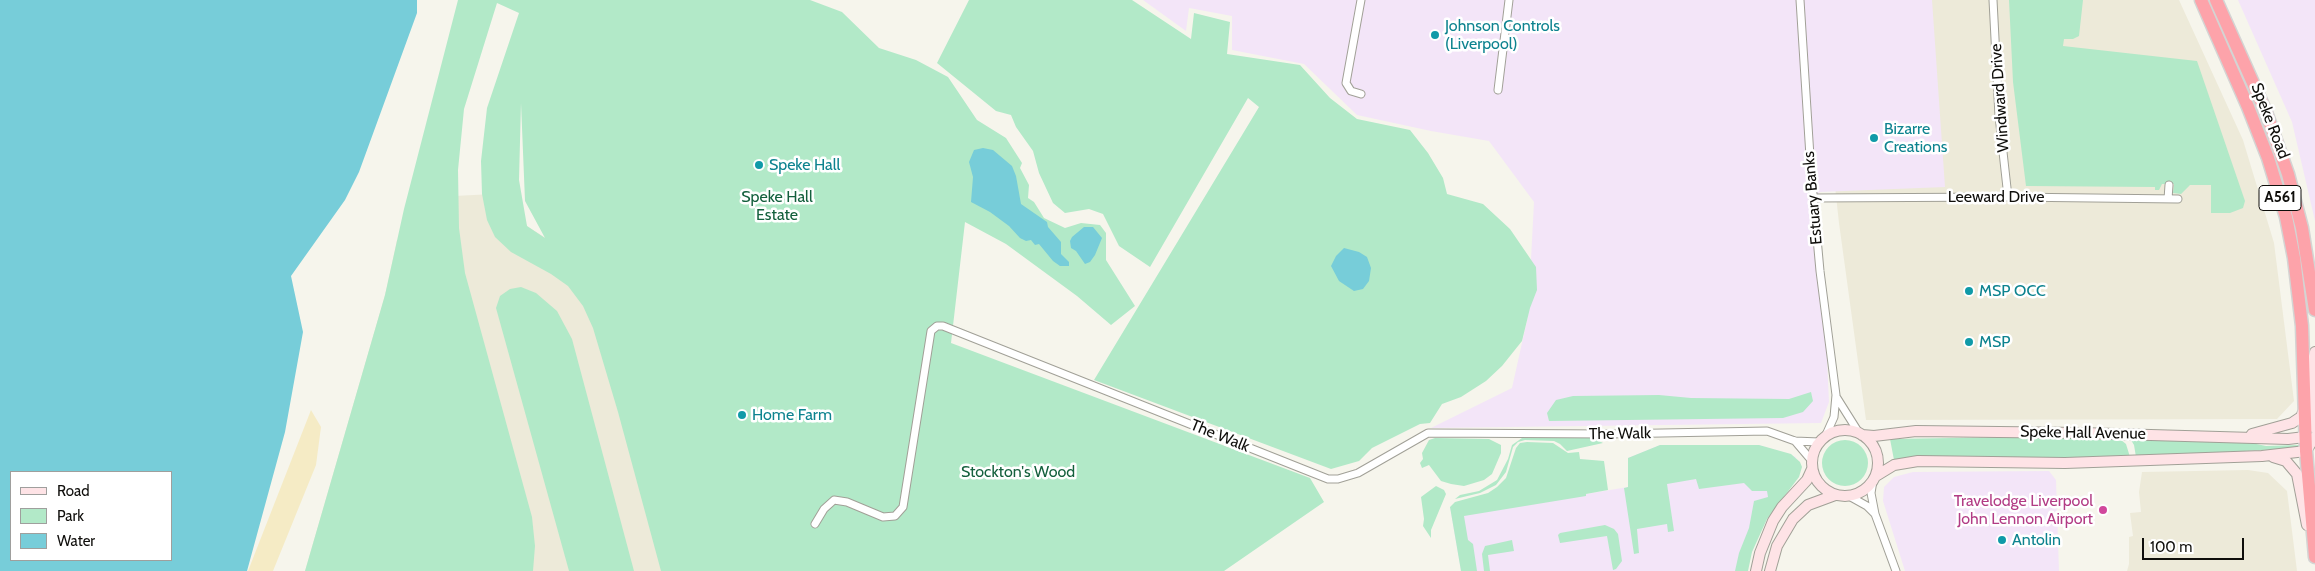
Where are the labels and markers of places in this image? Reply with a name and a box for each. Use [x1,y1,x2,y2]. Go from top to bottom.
place label: Johnson Controls (Liverpool) [1445,16,1560,54]
marker: Johnson Controls (Liverpool) [1429,29,1441,41]
place label: Bizarre Creations [1884,119,1947,157]
marker: Bizarre Creations [1868,132,1880,144]
place label: Speke Hall [769,155,840,175]
marker: Speke Hall [753,159,765,171]
place label: MSP OCC [1979,281,2046,301]
marker: MSP OCC [1963,285,1975,297]
place label: MSP [1979,332,2010,352]
marker: MSP [1963,336,1975,348]
place label: Home Farm [752,405,832,425]
marker: Home Farm [736,409,748,421]
place label: Travelodge Liverpool John Lennon Airport [1954,491,2093,529]
marker: Travelodge Liverpool John Lennon Airport [2097,504,2109,516]
place label: Antolin [2012,530,2061,550]
marker: Antolin [1996,534,2008,546]

